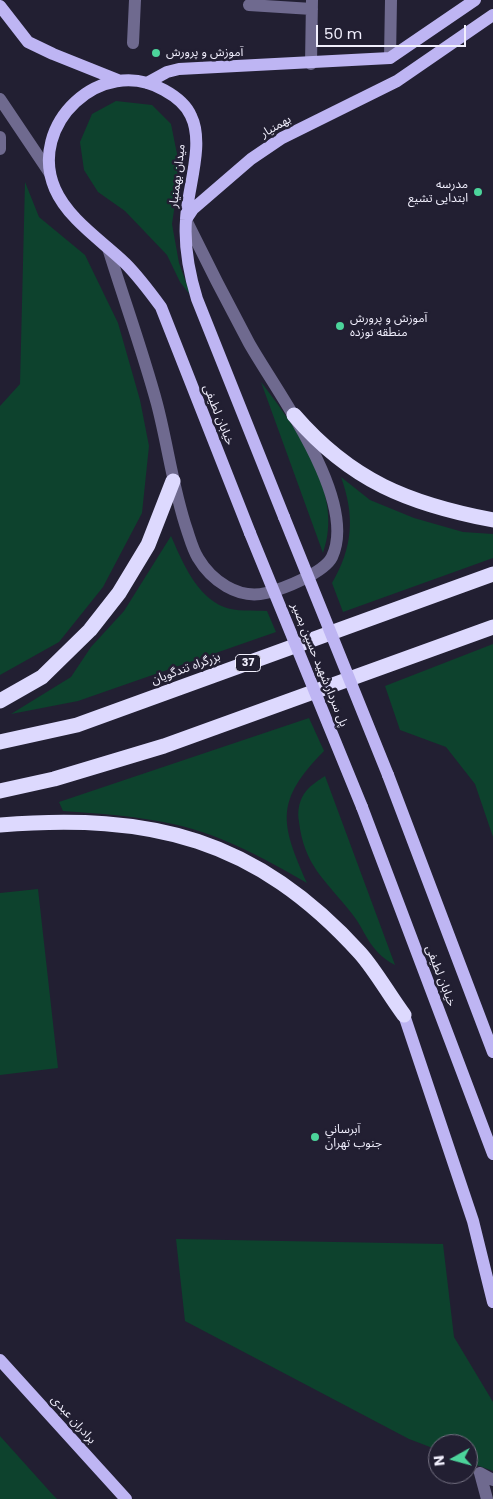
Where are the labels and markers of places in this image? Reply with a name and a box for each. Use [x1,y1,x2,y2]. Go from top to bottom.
place label: آموزش و پرورش [166,46,243,60]
marker: آموزش و پرورش [150,47,162,59]
place label: مدرسه ابتدایی تشیع [408,178,468,206]
marker: مدرسه ابتدایی تشیع [472,186,484,198]
place label: آموزش و پرورش منطقه نوزده [350,312,427,340]
marker: آموزش و پرورش منطقه نوزده [334,320,346,332]
place label: آبرساني جنوب تهران [325,1123,382,1151]
marker: آبرساني جنوب تهران [309,1131,321,1143]

